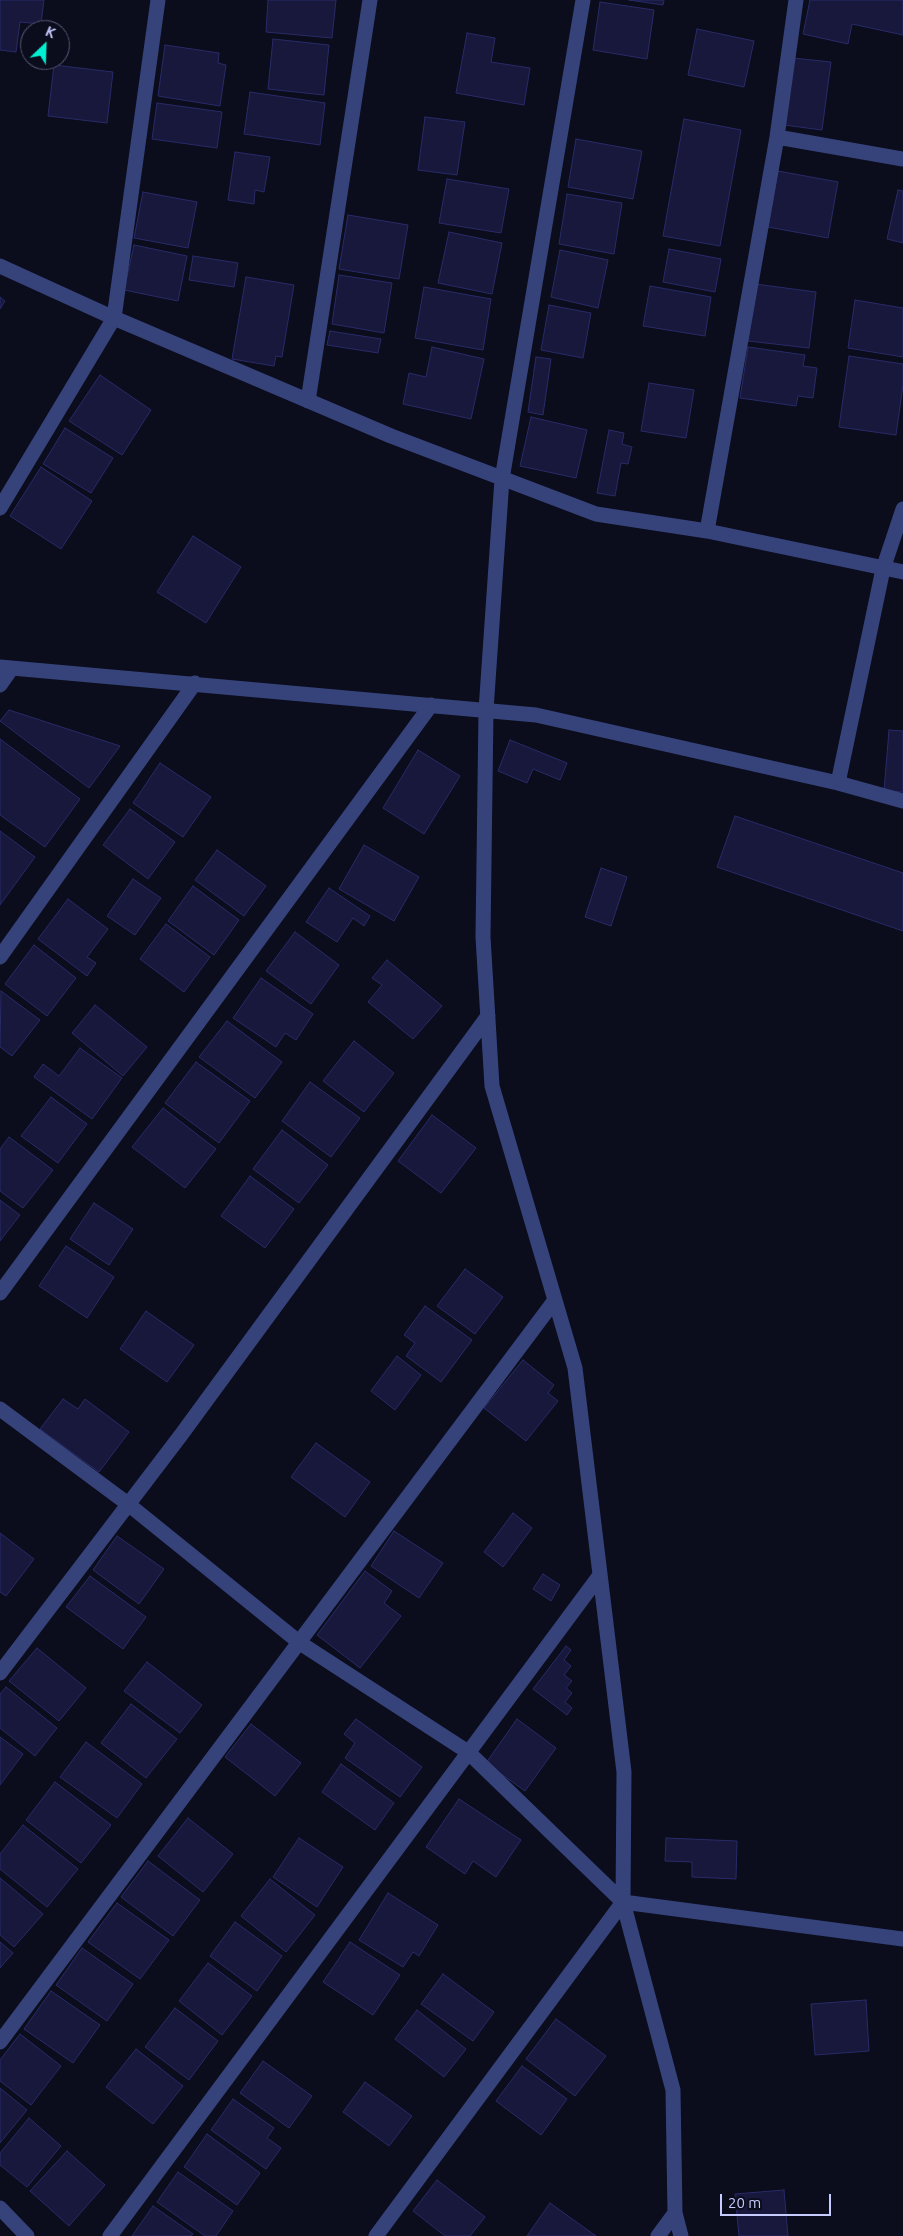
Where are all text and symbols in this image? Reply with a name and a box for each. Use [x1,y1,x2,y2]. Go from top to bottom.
north arrow [20,20,70,70]
text: K [43,23,58,41]
scale bar [723,2184,834,2216]
text: 20 m [728,2194,761,2211]

